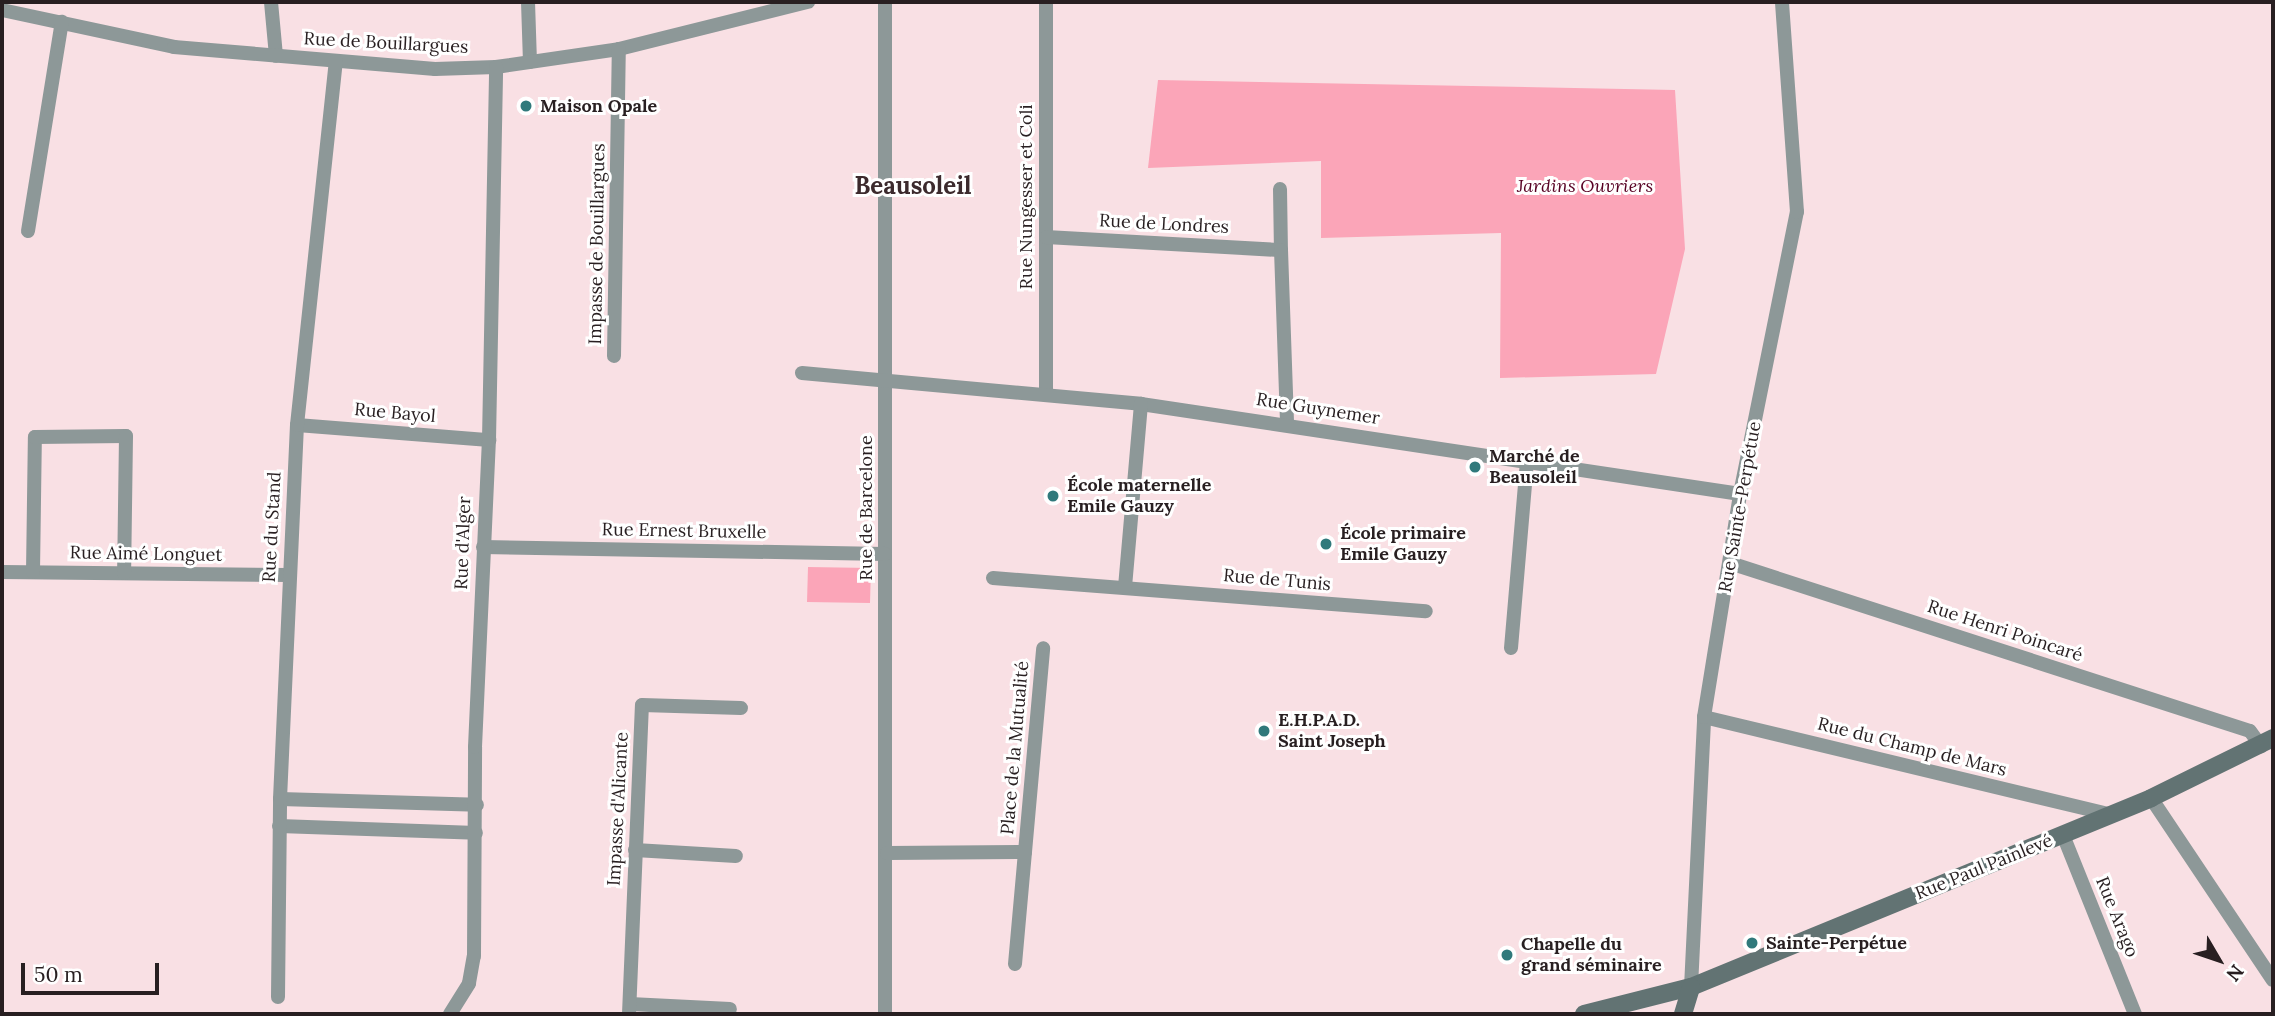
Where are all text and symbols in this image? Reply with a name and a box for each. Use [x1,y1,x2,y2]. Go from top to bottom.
street label: Rue de Bouillargues [303,28,469,58]
place label: Maison Opale [540,95,657,117]
marker: Maison Opale [518,98,534,114]
street label: Rue Nungesser et Coli [1015,105,1037,289]
street label: Impasse de Bouillargues [584,143,610,345]
district label: Beausoleil [854,172,972,200]
park label: Jardins Ouvriers [1517,175,1653,197]
street label: Rue de Londres [1098,210,1230,238]
street label: Rue Guynemer [1255,389,1381,429]
street label: Rue Bayol [353,399,437,427]
street label: Rue Sainte-Perpétue [1714,420,1766,594]
street label: Rue de Barcelone [855,435,877,581]
place label: Marché de Beausoleil [1489,446,1580,489]
marker: Marché de Beausoleil [1467,459,1483,475]
street label: Rue du Stand [258,471,286,583]
place label: École maternelle Emile Gauzy [1067,475,1211,518]
marker: École maternelle Emile Gauzy [1045,488,1061,504]
street label: Rue d'Alger [451,496,475,590]
street label: Rue Ernest Bruxelle [602,519,766,543]
place label: École primaire Emile Gauzy [1340,523,1466,566]
marker: École primaire Emile Gauzy [1318,536,1334,552]
street label: Rue Aimé Longuet [70,542,222,566]
street label: Rue de Tunis [1222,565,1332,595]
street label: Rue Henri Poincaré [1925,596,2085,666]
street label: Place de la Mutualité [997,660,1033,836]
place label: E.H.P.A.D. Saint Joseph [1278,710,1386,752]
street label: Rue du Champ de Mars [1815,713,2009,781]
marker: E.H.P.A.D. Saint Joseph [1256,723,1272,739]
street label: Impasse d'Alicante [603,731,633,887]
street label: Rue Paul Painlevé [1912,830,2056,904]
street label: Rue Arago [2091,873,2143,961]
north arrow [2184,925,2254,995]
place label: Sainte-Perpétue [1766,932,1907,954]
place label: Chapelle du grand séminaire [1521,934,1662,976]
marker: Sainte-Perpétue [1744,935,1760,951]
marker: Chapelle du grand séminaire [1499,947,1515,963]
scale bar [24,950,163,994]
text: N [2221,960,2249,986]
text: 50 m [34,961,83,988]

